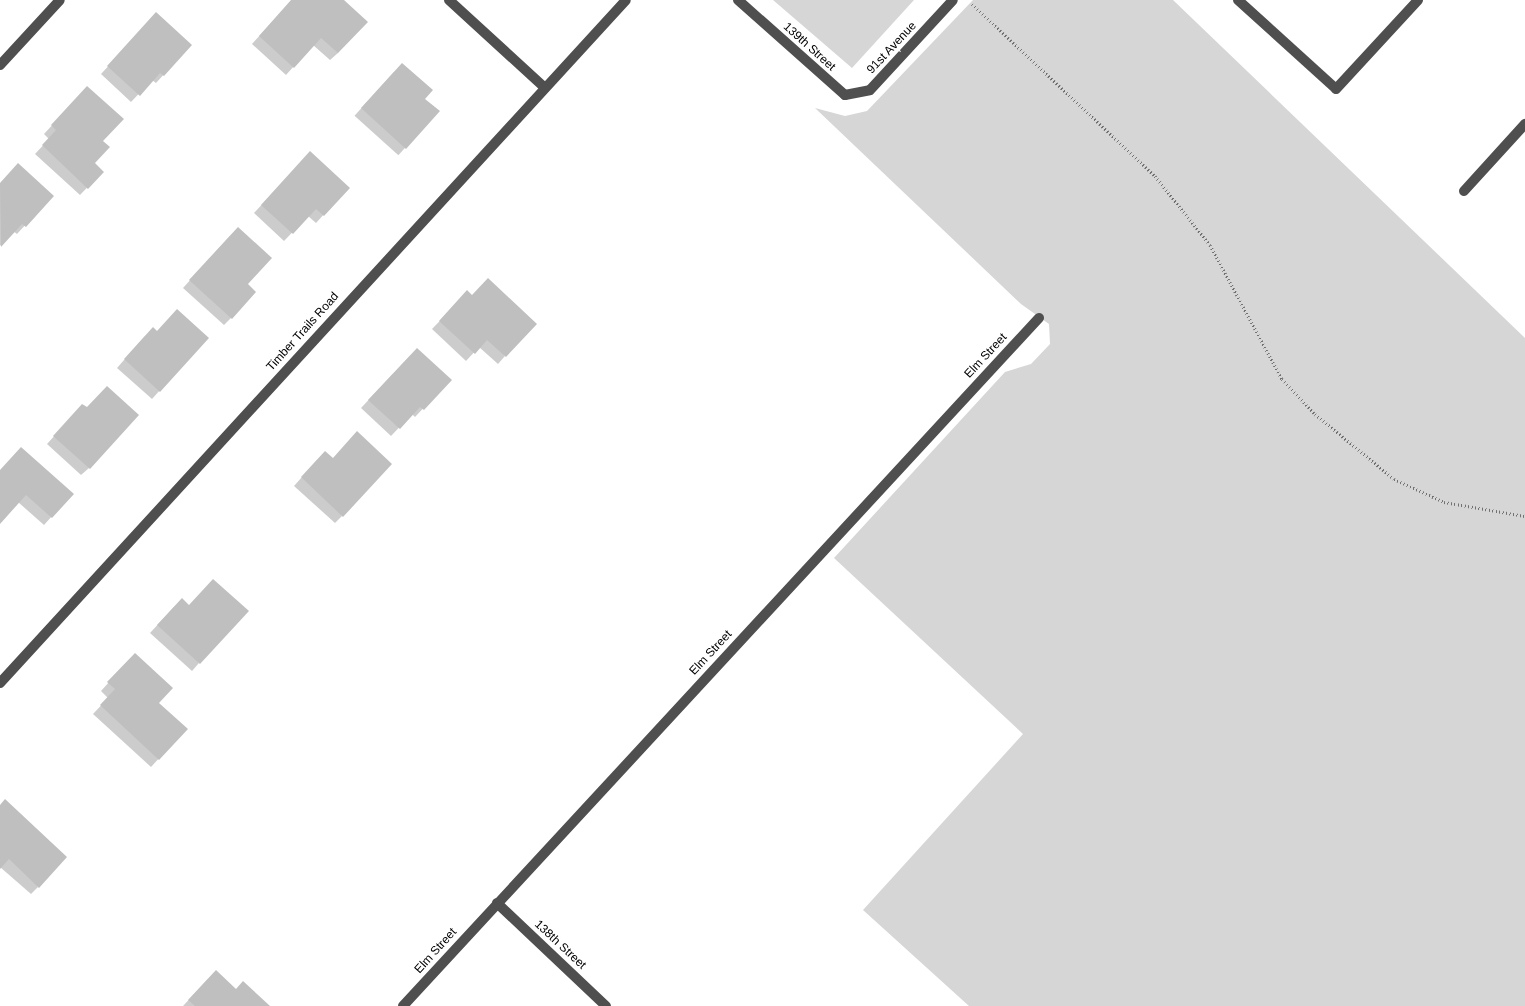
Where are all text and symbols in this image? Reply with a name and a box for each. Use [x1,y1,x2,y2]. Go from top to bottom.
street label: 91st Avenue [864,19,920,77]
street label: 139th Street [780,20,838,74]
street label: Timber Trails Road [264,290,342,374]
street label: Elm Street [962,331,1010,381]
street label: Elm Street [687,628,735,678]
street label: 138th Street [531,917,589,973]
street label: Elm Street [412,925,460,977]

